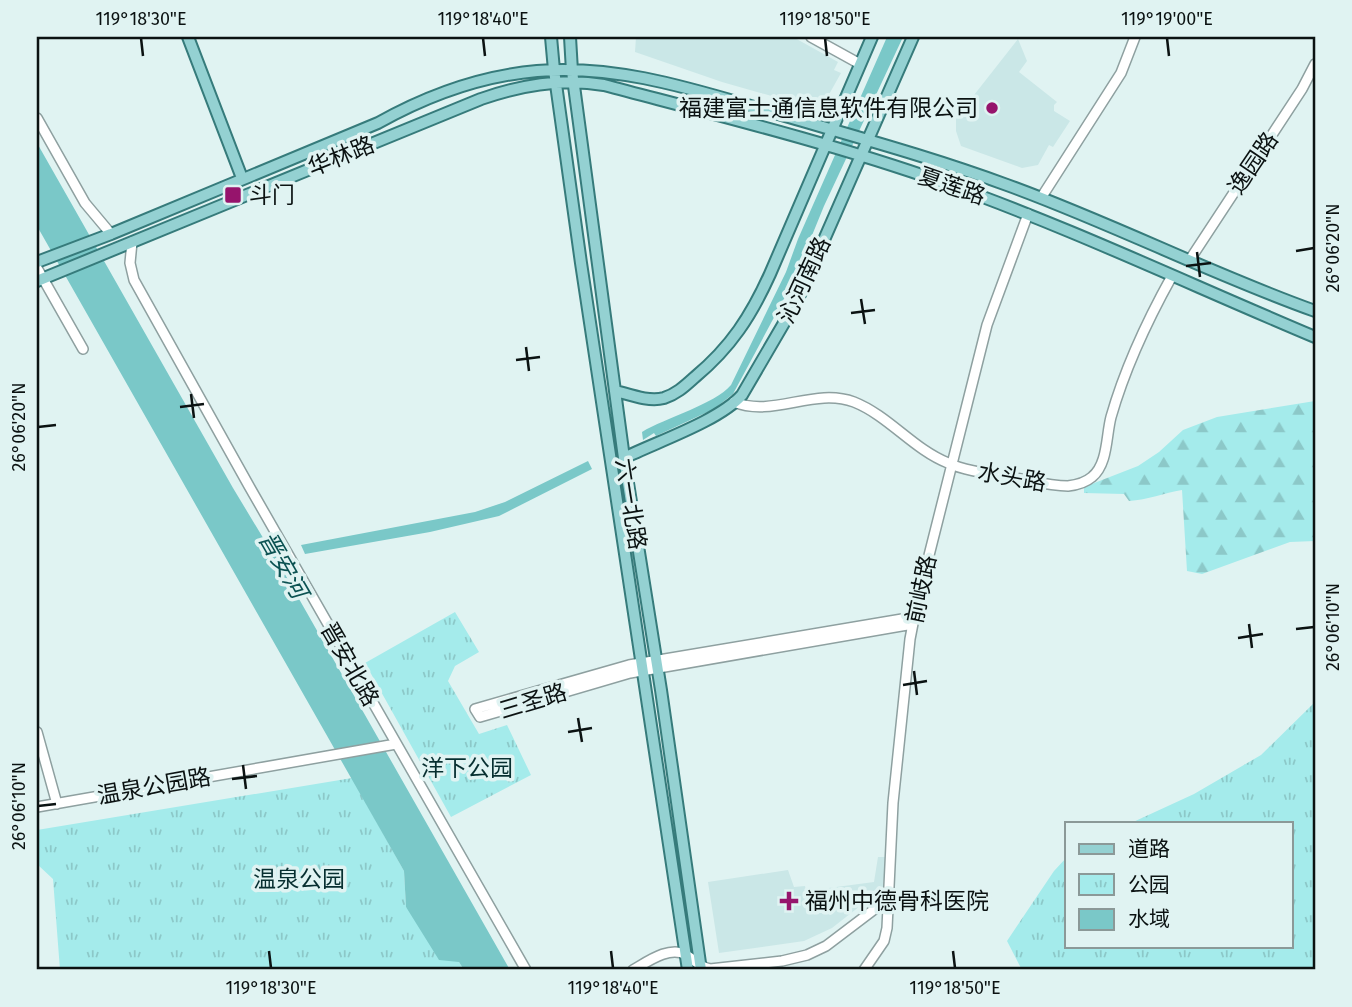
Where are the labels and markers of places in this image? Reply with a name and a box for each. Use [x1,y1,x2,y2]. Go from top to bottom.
place label: 福建富士通信息软件有限公司 [679,94,978,122]
marker: 福建富士通信息软件有限公司 [984,100,1000,116]
place label: 斗门 [249,181,295,209]
marker: 斗门 [223,185,243,205]
place label: 福州中德骨科医院 [805,887,989,915]
marker: 福州中德骨科医院 [779,891,799,911]

